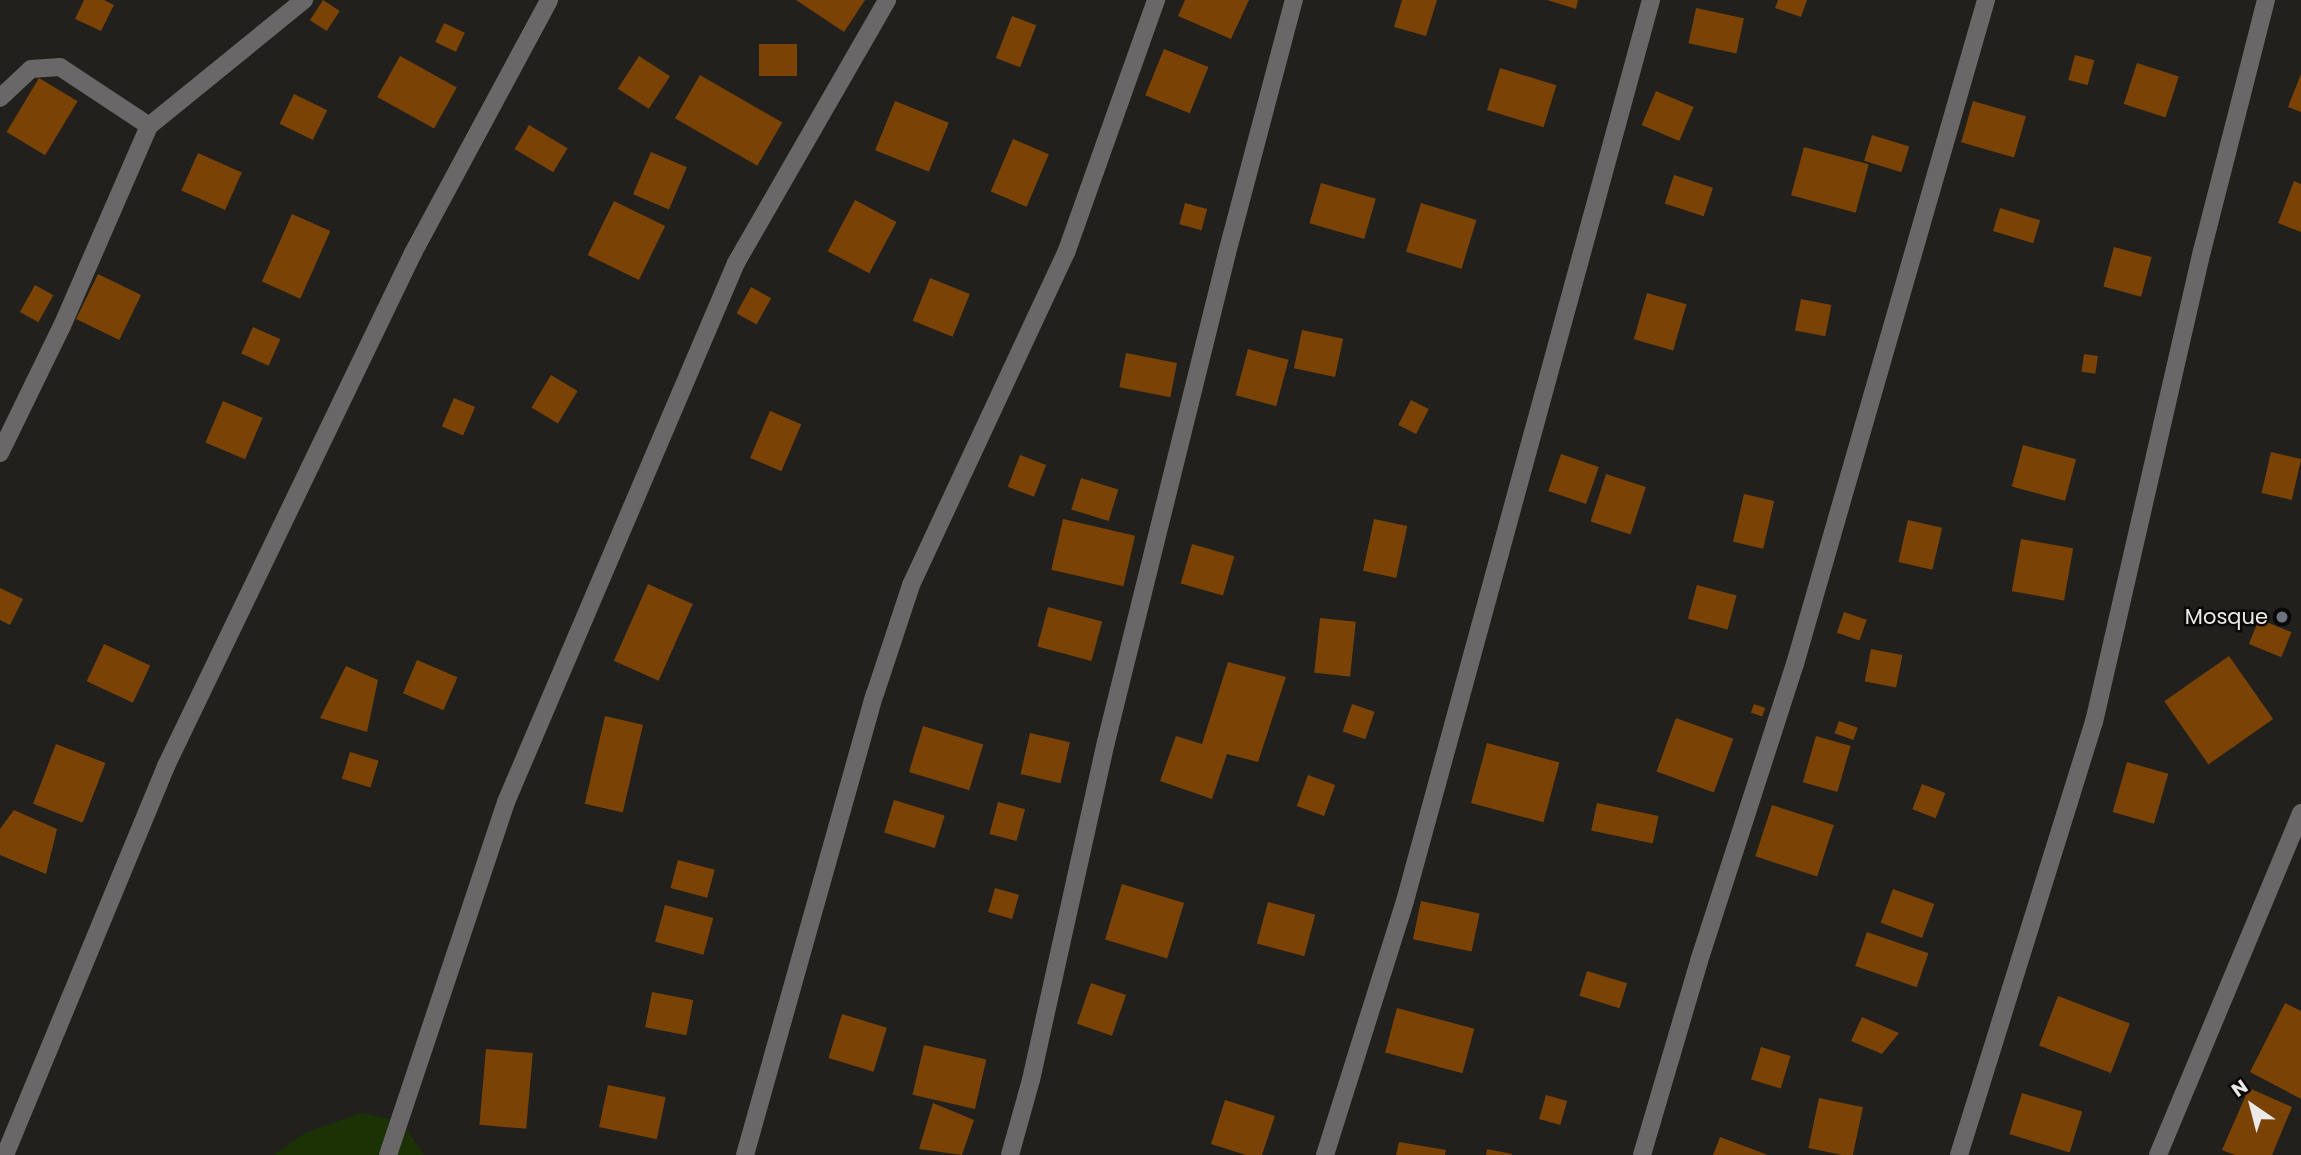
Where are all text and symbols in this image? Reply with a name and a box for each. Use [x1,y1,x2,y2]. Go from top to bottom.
place label: Mosque [2185,604,2268,630]
marker: Mosque [2274,609,2290,625]
north arrow [2217,1071,2287,1141]
text: N [2226,1073,2253,1104]

